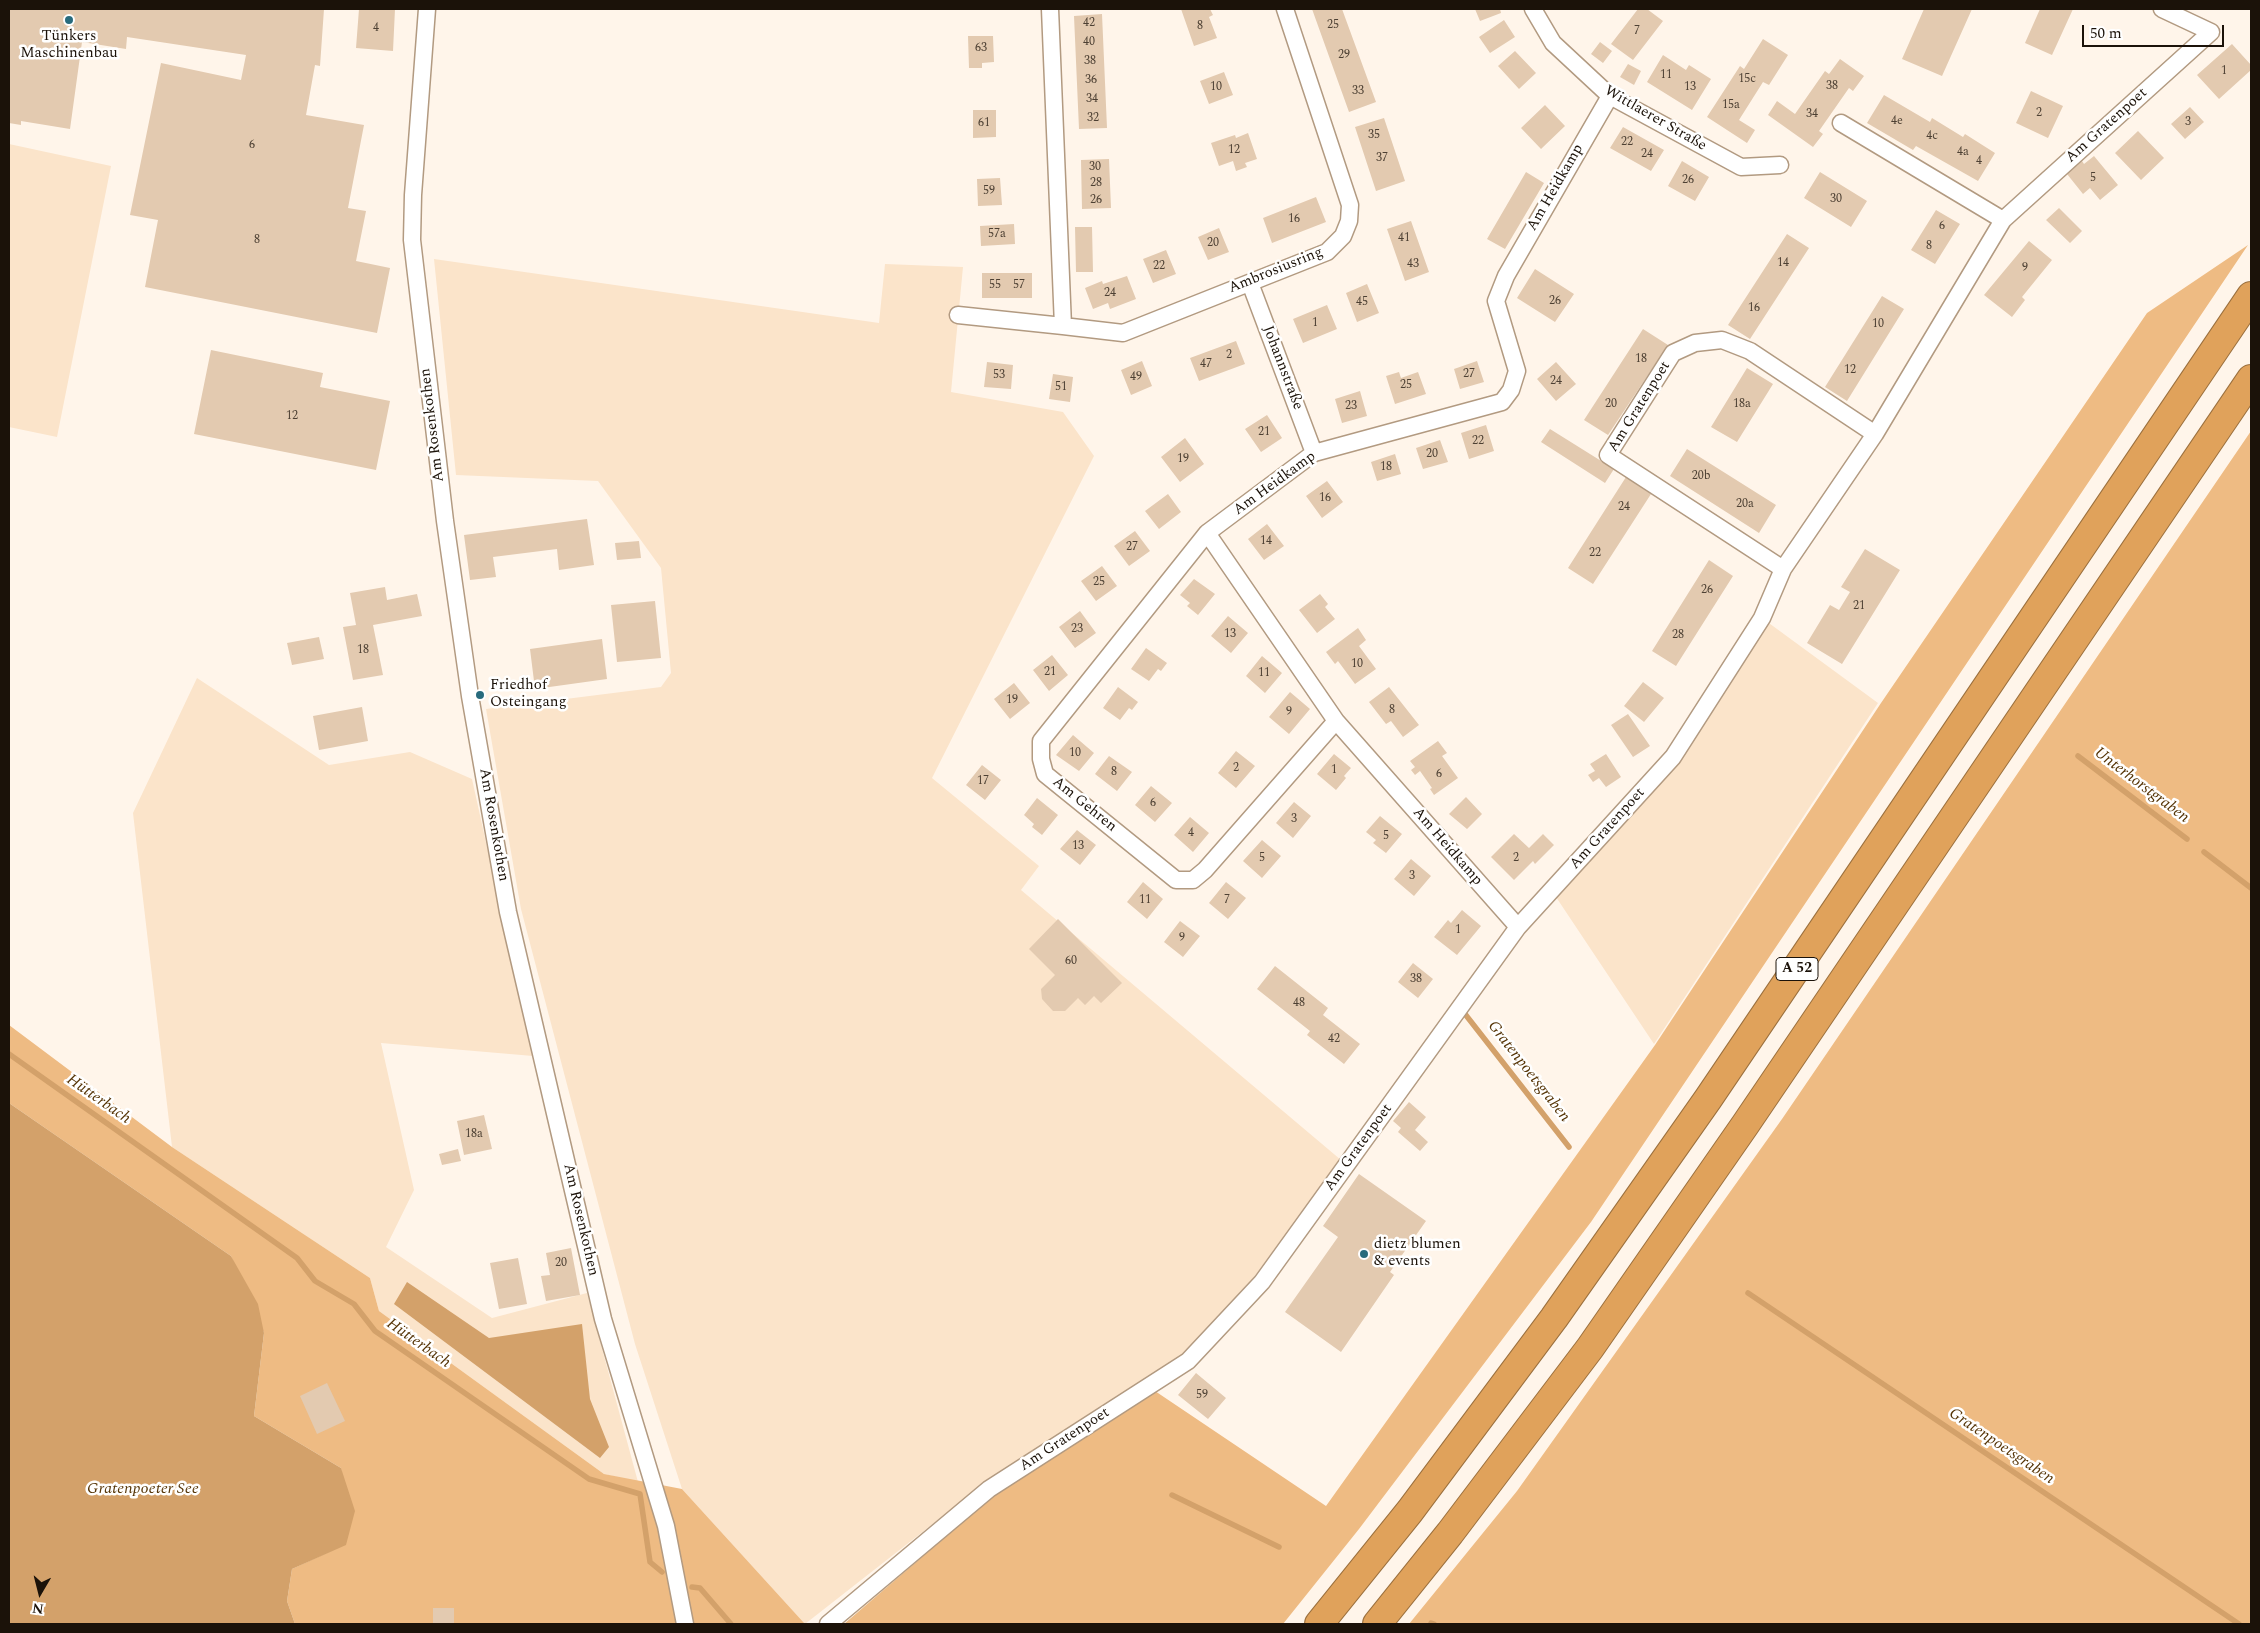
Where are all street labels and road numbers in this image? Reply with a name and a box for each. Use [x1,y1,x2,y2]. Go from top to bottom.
street label: Wittlaerer Straße [1601,82,1709,156]
street label: Am Gratenpoet [2063,85,2151,167]
street label: Am Heidkamp [1524,141,1588,235]
street label: Ambrosiusring [1226,244,1326,298]
street label: Johannstraße [1258,323,1306,413]
street label: Am Gratenpoet [1605,358,1675,456]
street label: Am Rosenkothen [417,367,449,483]
street label: Am Heidkamp [1230,448,1320,520]
street label: Am Rosenkothen [474,767,512,883]
street label: Am Gehren [1048,774,1120,836]
street label: Am Gratenpoet [1567,785,1649,873]
street label: Am Heidkamp [1408,804,1486,890]
road number: A 52 [1776,958,1818,981]
street label: Am Gratenpoet [1321,1101,1397,1195]
street label: Am Rosenkothen [558,1162,602,1278]
street label: Am Gratenpoet [1017,1404,1113,1476]

